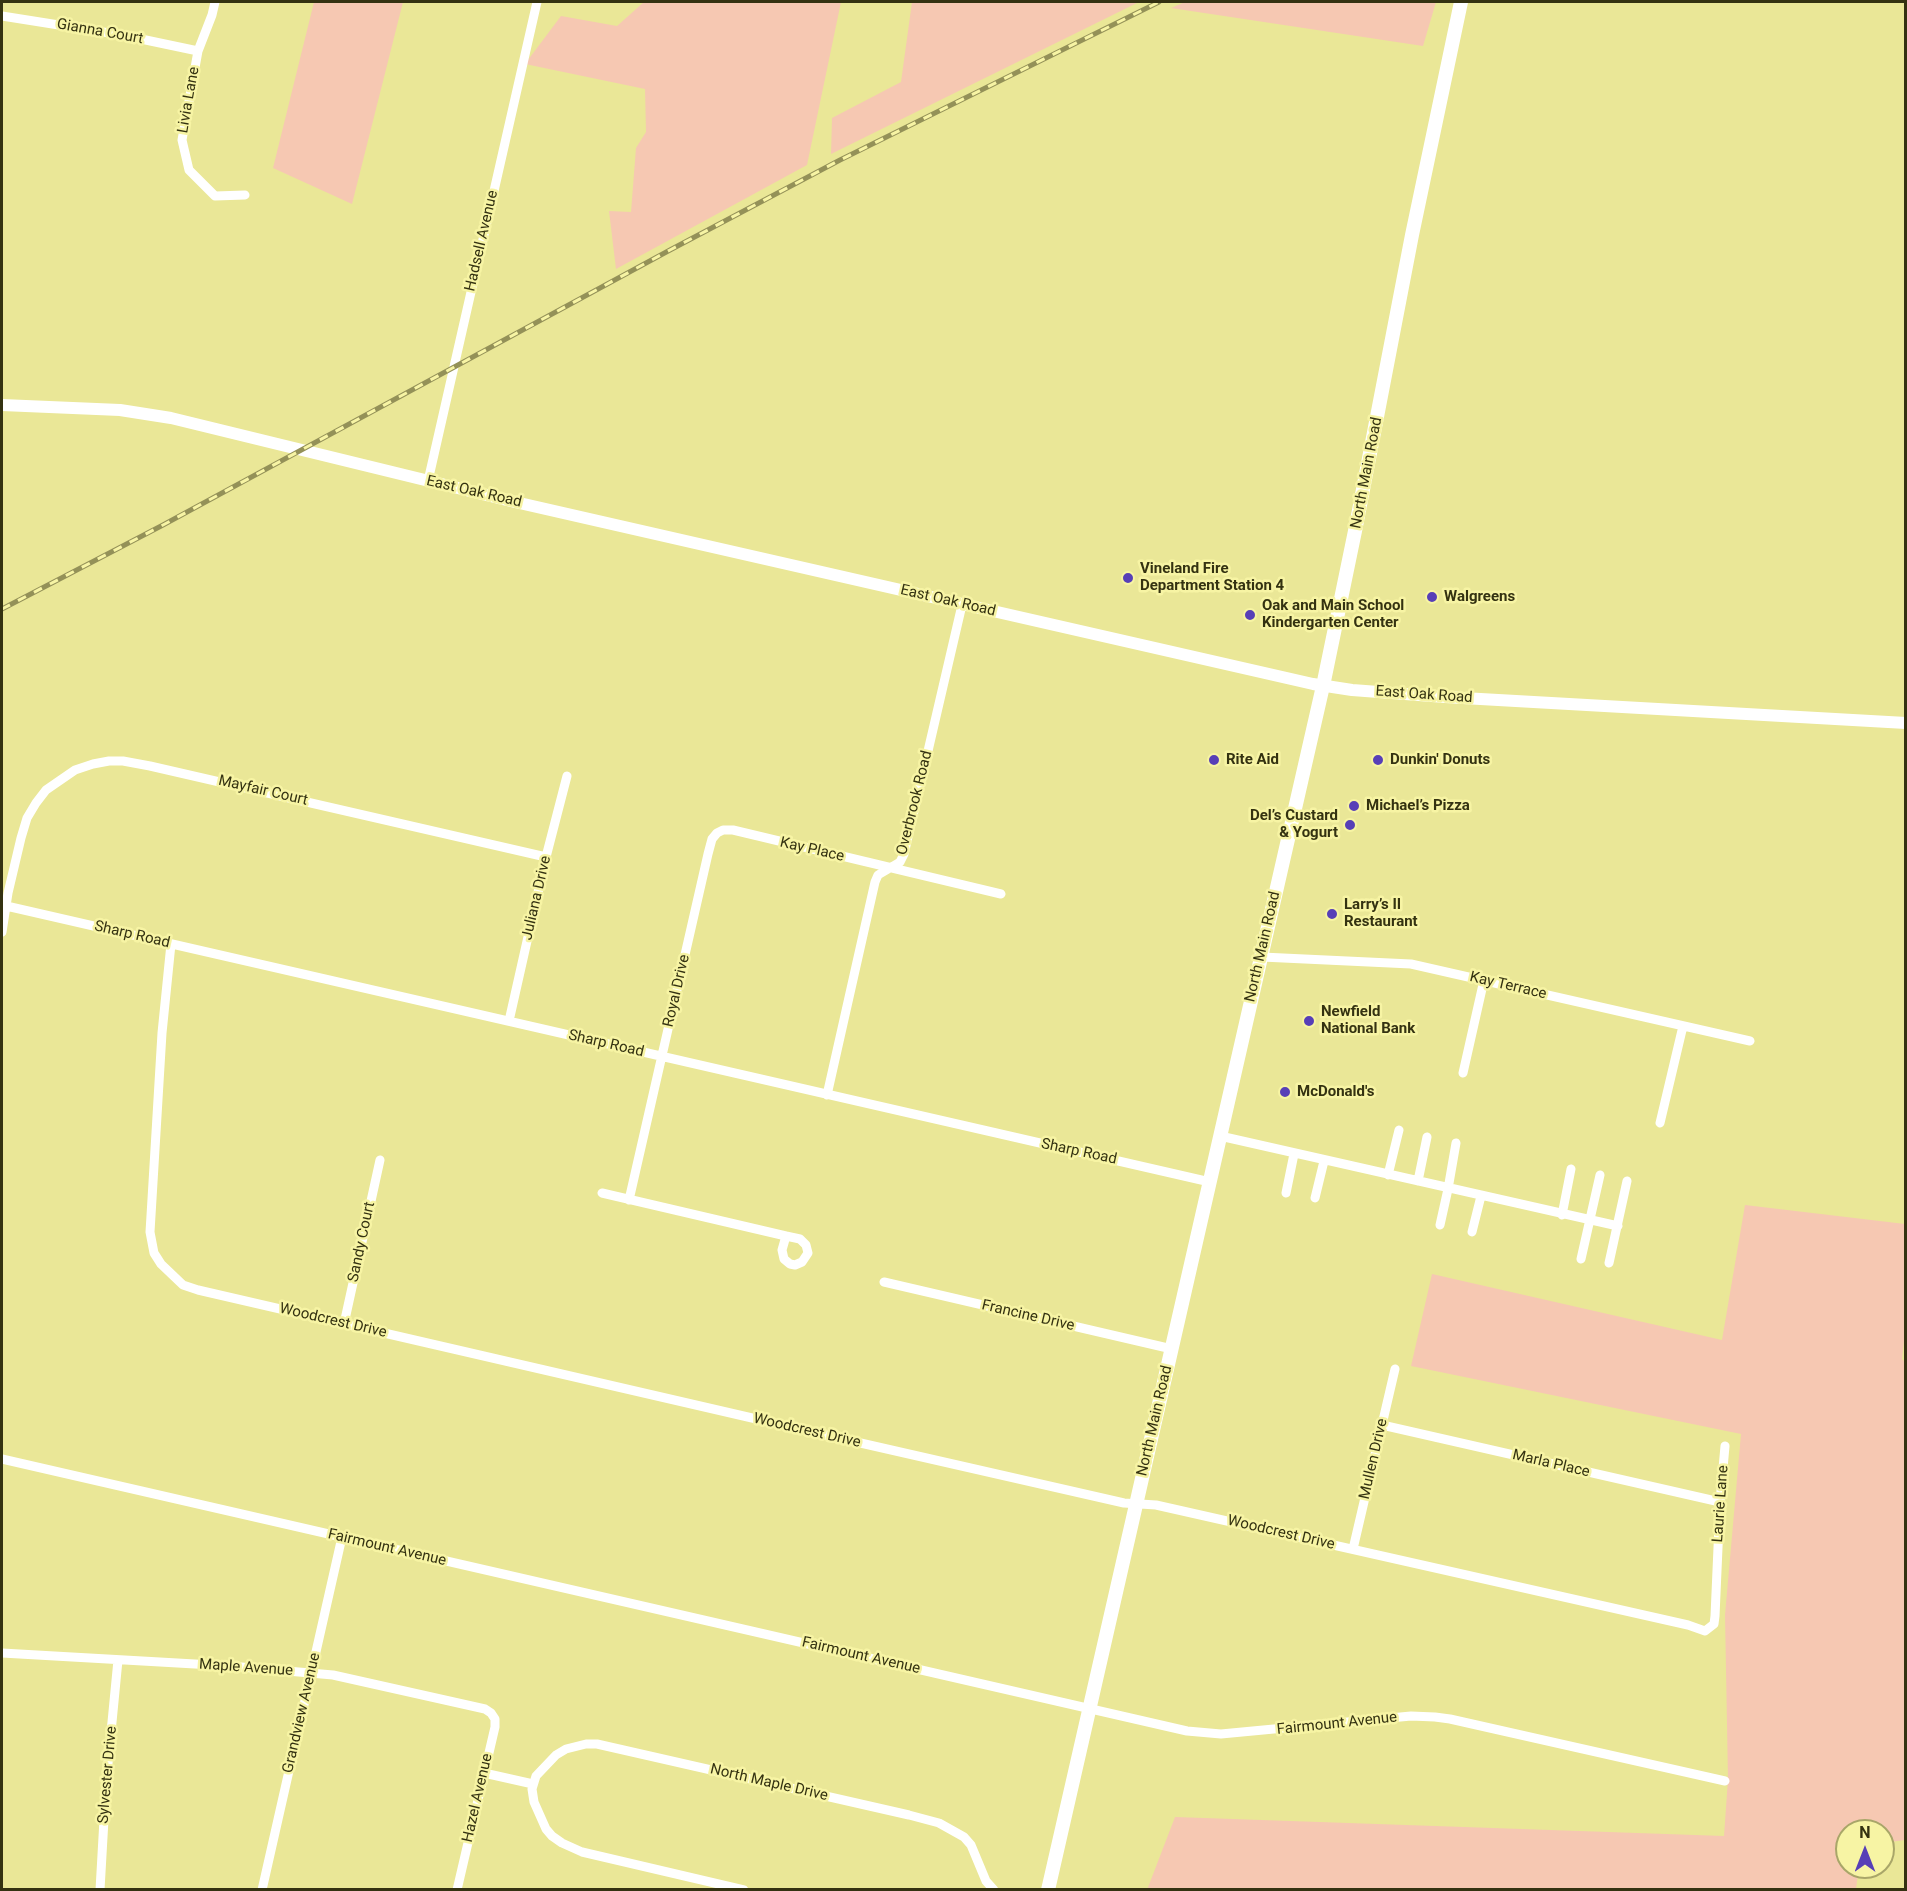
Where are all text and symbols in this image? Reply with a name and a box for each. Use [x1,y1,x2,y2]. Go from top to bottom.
street label: Gianna Court [55,16,145,48]
street label: Livia Lane [174,65,204,135]
street label: Hadsell Avenue [462,189,502,293]
street label: North Main Road [1347,416,1387,530]
street label: East Oak Road [425,472,523,512]
place label: Vineland Fire Department Station 4 [1140,560,1284,595]
marker: Vineland Fire Department Station 4 [1121,571,1135,585]
street label: East Oak Road [899,581,997,621]
place label: Walgreens [1444,588,1515,606]
marker: Walgreens [1425,590,1439,604]
place label: Oak and Main School Kindergarten Center [1262,597,1404,632]
marker: Oak and Main School Kindergarten Center [1243,608,1257,622]
street label: East Oak Road [1375,683,1473,707]
street label: Overbrook Road [893,749,937,857]
place label: Rite Aid [1226,751,1279,769]
place label: Dunkin' Donuts [1390,751,1490,769]
marker: Rite Aid [1207,753,1221,767]
marker: Dunkin' Donuts [1371,753,1385,767]
street label: Mayfair Court [217,772,309,810]
place label: Michael’s Pizza [1366,797,1470,815]
marker: Michael’s Pizza [1347,799,1361,813]
place label: Del’s Custard & Yogurt [1250,807,1338,842]
marker: Del’s Custard & Yogurt [1343,818,1357,832]
street label: Kay Place [778,834,846,866]
street label: Juliana Drive [519,854,555,942]
street label: North Main Road [1242,890,1284,1004]
place label: Larry’s II Restaurant [1344,896,1418,931]
marker: Larry’s II Restaurant [1325,907,1339,921]
street label: Sharp Road [92,918,172,952]
street label: Royal Drive [660,953,694,1029]
street label: Kay Terrace [1468,968,1548,1004]
place label: Newfield National Bank [1321,1003,1415,1038]
marker: Newfield National Bank [1302,1014,1316,1028]
street label: Sharp Road [566,1027,646,1061]
place label: McDonald's [1297,1083,1374,1101]
marker: McDonald's [1278,1085,1292,1099]
street label: Sharp Road [1039,1135,1119,1169]
street label: Sandy Court [345,1200,379,1284]
street label: Francine Drive [980,1297,1076,1335]
street label: Woodcrest Drive [278,1300,388,1342]
street label: North Main Road [1134,1364,1176,1478]
street label: Woodcrest Drive [752,1410,862,1452]
street label: Mullen Drive [1356,1417,1392,1501]
street label: Marla Place [1511,1446,1591,1482]
street label: Laurie Lane [1709,1465,1733,1543]
street label: Woodcrest Drive [1226,1512,1336,1554]
street label: Fairmount Avenue [326,1526,448,1570]
street label: Fairmount Avenue [800,1634,922,1678]
street label: Grandview Avenue [279,1651,325,1775]
street label: Maple Avenue [198,1656,294,1680]
street label: Fairmount Avenue [1276,1709,1398,1739]
street label: Sylvester Drive [95,1725,121,1825]
street label: Hazel Avenue [459,1752,497,1844]
street label: North Maple Drive [708,1761,830,1805]
north arrow [1835,1819,1895,1879]
text: N [1859,1823,1871,1842]

